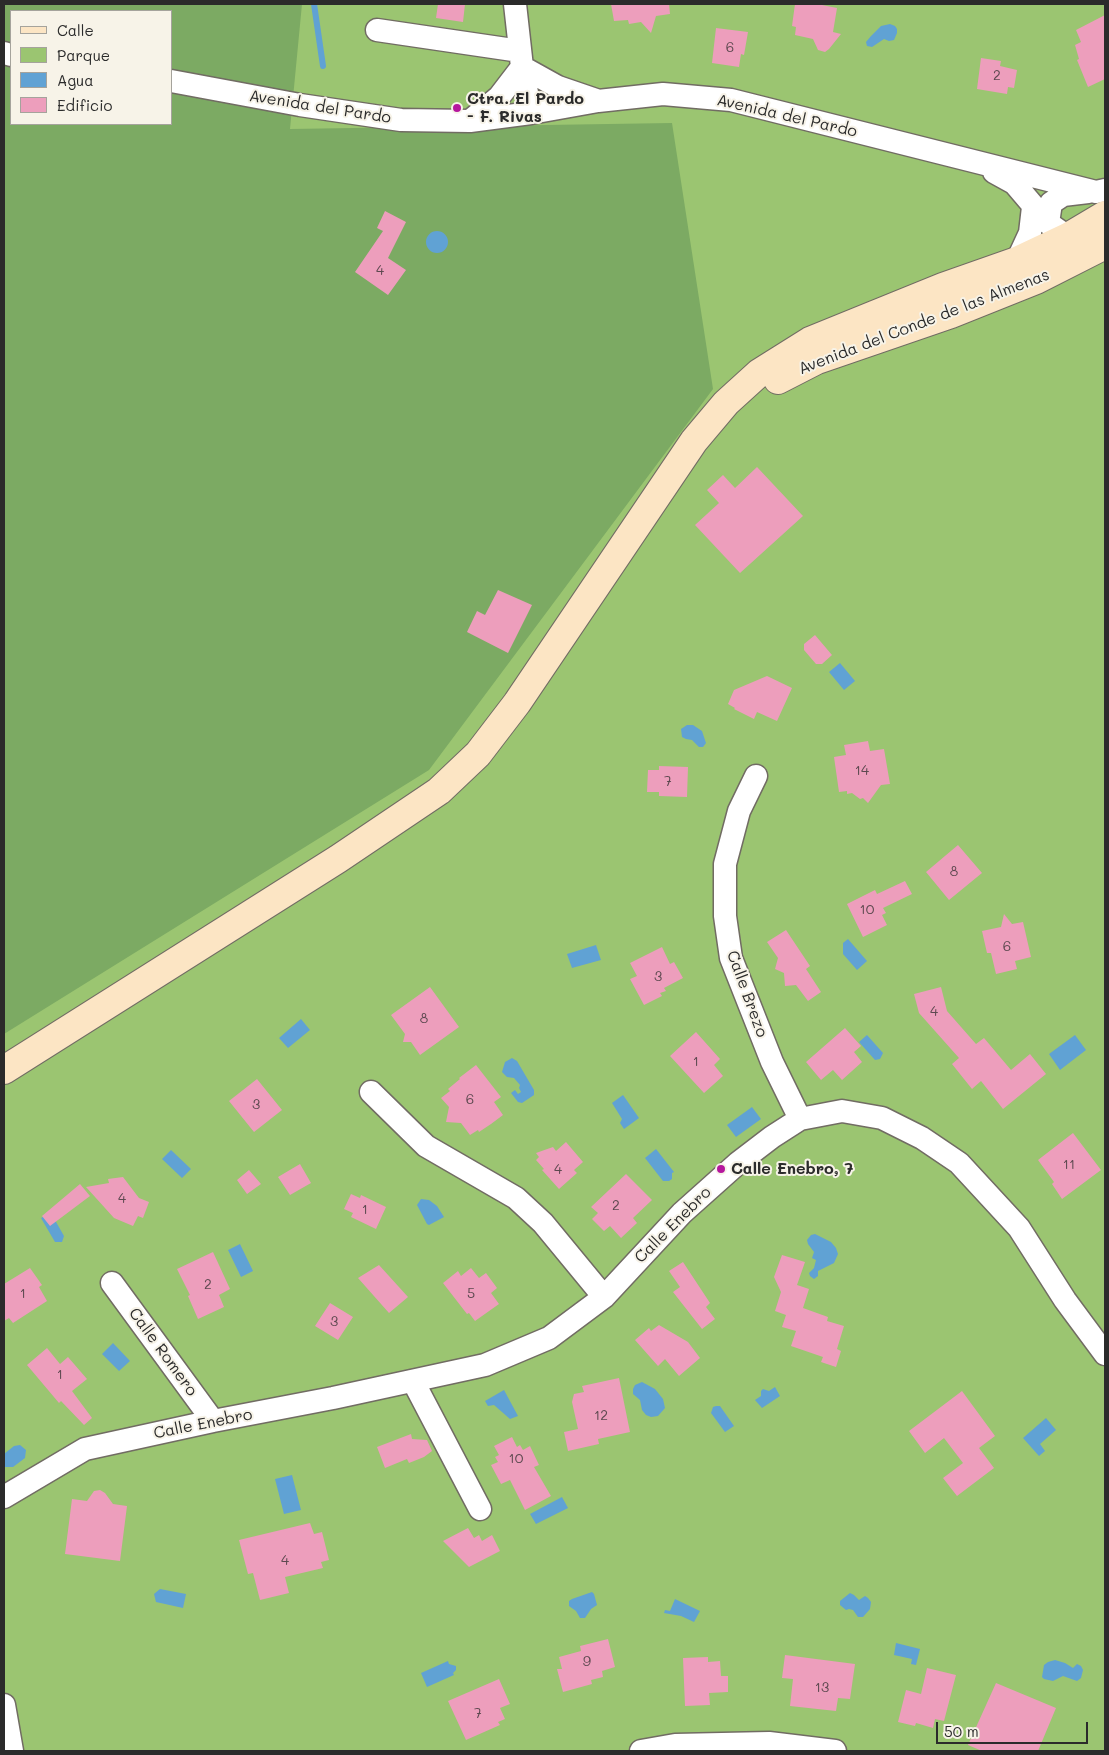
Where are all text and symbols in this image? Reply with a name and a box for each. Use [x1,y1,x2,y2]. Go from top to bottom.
legend [10,10,172,125]
text: Calle [57,20,94,40]
house number: 6 [726,40,734,56]
text: Parque [57,45,110,65]
house number: 2 [993,68,1001,84]
text: Agua [57,70,94,90]
street label: Avenida del Pardo [248,86,392,128]
place label: Ctra. El Pardo - F. Rivas [467,89,584,127]
street label: Avenida del Pardo [715,91,859,141]
text: Edificio [57,95,112,115]
marker: Ctra. El Pardo - F. Rivas [451,102,463,114]
house number: 4 [376,263,384,279]
street label: Avenida del Conde de las Almenas [796,265,1052,379]
house number: 14 [855,763,869,779]
house number: 7 [664,774,672,790]
house number: 8 [950,864,958,880]
house number: 10 [860,902,874,918]
house number: 6 [1003,939,1011,955]
street label: Calle Brezo [722,948,772,1040]
house number: 3 [654,969,662,985]
house number: 4 [930,1004,938,1020]
house number: 8 [420,1011,428,1027]
house number: 1 [693,1054,699,1070]
house number: 6 [466,1092,474,1108]
house number: 3 [252,1097,260,1113]
house number: 11 [1063,1157,1075,1173]
place label: Calle Enebro, 7 [731,1159,853,1179]
house number: 4 [554,1162,562,1178]
marker: Calle Enebro, 7 [715,1163,727,1175]
street label: Calle Enebro [631,1183,715,1267]
house number: 4 [118,1191,126,1207]
house number: 2 [612,1198,620,1214]
house number: 1 [362,1202,368,1218]
house number: 2 [204,1277,212,1293]
house number: 1 [20,1286,26,1302]
house number: 5 [467,1286,475,1302]
street label: Calle Romero [125,1304,201,1400]
house number: 3 [330,1314,338,1330]
house number: 1 [57,1367,63,1383]
street label: Calle Enebro [152,1405,254,1443]
house number: 12 [594,1408,608,1424]
house number: 10 [509,1451,523,1467]
house number: 4 [281,1553,289,1569]
house number: 9 [583,1654,591,1670]
house number: 13 [815,1680,829,1696]
house number: 7 [474,1706,482,1722]
scale bar [939,1712,1092,1744]
text: 50 m [944,1721,979,1741]

